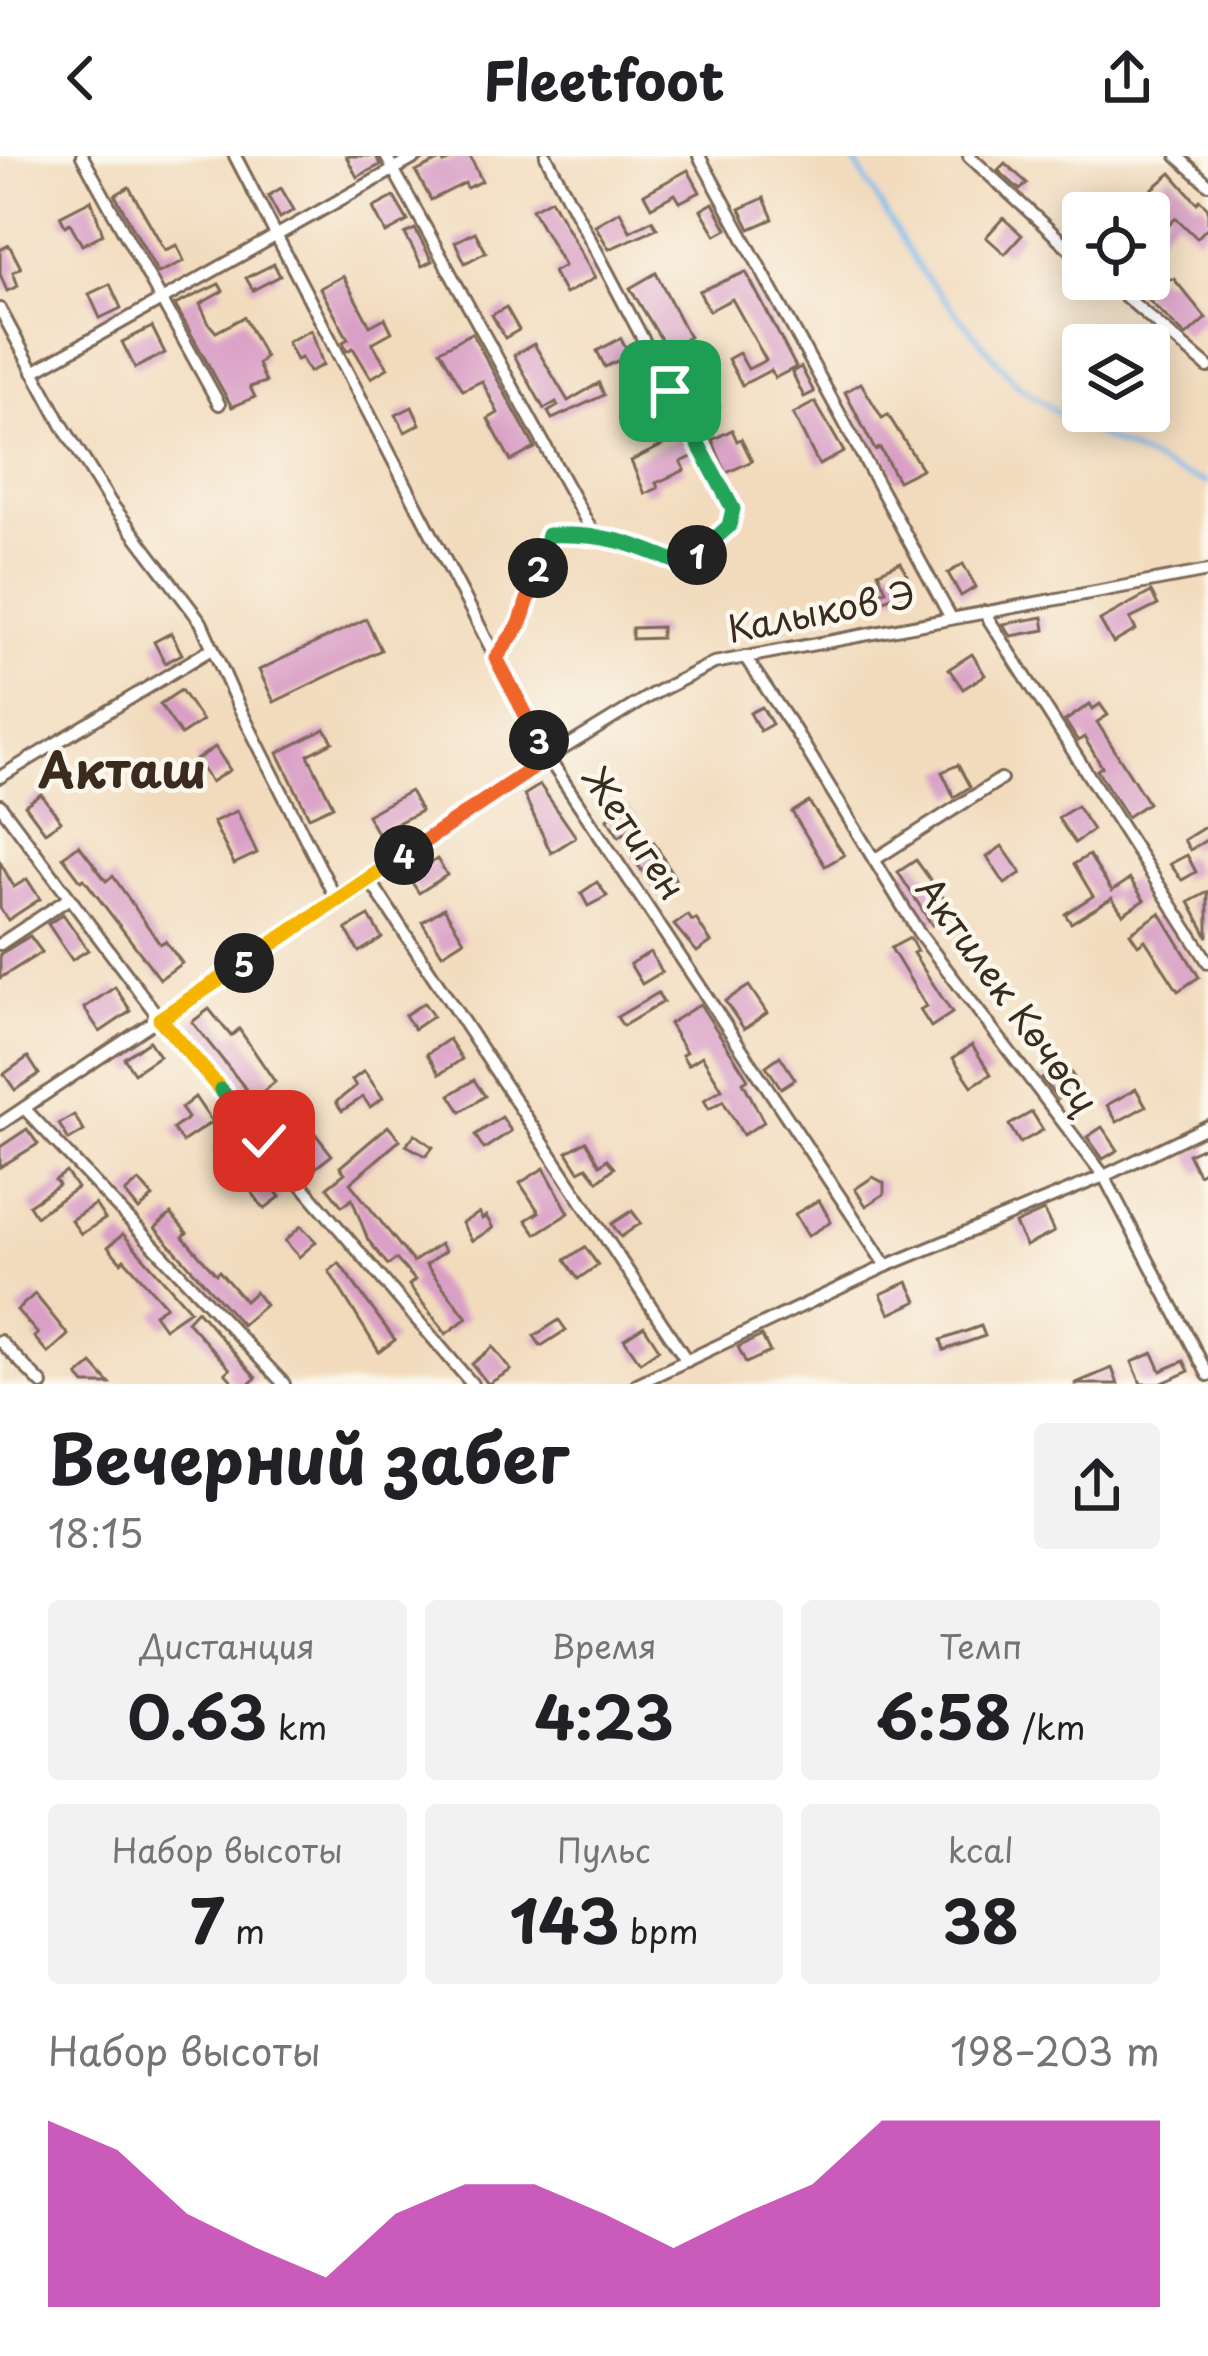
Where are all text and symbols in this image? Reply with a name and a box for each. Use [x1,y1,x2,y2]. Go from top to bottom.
text: Fleetfoot [483,38,725,119]
icon: back [48,45,114,111]
icon: share [1094,45,1160,111]
map controls [1062,192,1170,432]
button: locate [1062,192,1170,300]
button: layers [1062,324,1170,432]
pin [619,340,721,442]
icon: arrive [637,358,703,424]
pin: 1 [667,525,727,585]
text: 1 [689,530,705,580]
pin: 2 [508,538,568,598]
text: 2 [526,543,550,593]
street label: Калыков Э [722,565,919,655]
pin: 3 [509,710,569,770]
text: 3 [528,715,550,765]
district label: Акташ [37,732,206,804]
street label: Жетиген [571,754,700,910]
pin: 4 [374,825,434,885]
text: 4 [393,830,415,880]
street label: Актилек Көчөсү [904,864,1113,1123]
pin: 5 [214,933,274,993]
text: 5 [233,938,255,988]
pin [213,1090,315,1192]
icon: check [231,1108,297,1174]
text: Вечерний забег [48,1407,569,1506]
button: share [1034,1423,1160,1549]
text: 18:15 [48,1502,144,1561]
text: Дистанция [140,1620,315,1670]
text: Время [551,1620,657,1670]
text: Темп [939,1620,1022,1670]
text: 0.63 [127,1670,267,1760]
text: 4:23 [534,1670,674,1760]
text: 6:58 [876,1670,1012,1760]
text: km [267,1701,327,1751]
text: /km [1012,1701,1085,1751]
text: Набор высоты [112,1824,343,1874]
text: Пульс [557,1824,651,1874]
text: kcal [948,1824,1014,1874]
text: 7 [190,1874,224,1964]
text: 143 [510,1874,619,1964]
text: 38 [942,1874,1019,1964]
text: m [224,1905,265,1955]
text: bpm [619,1905,698,1955]
text: Набор высоты [48,2020,321,2079]
text: 198–203 m [950,2020,1160,2079]

